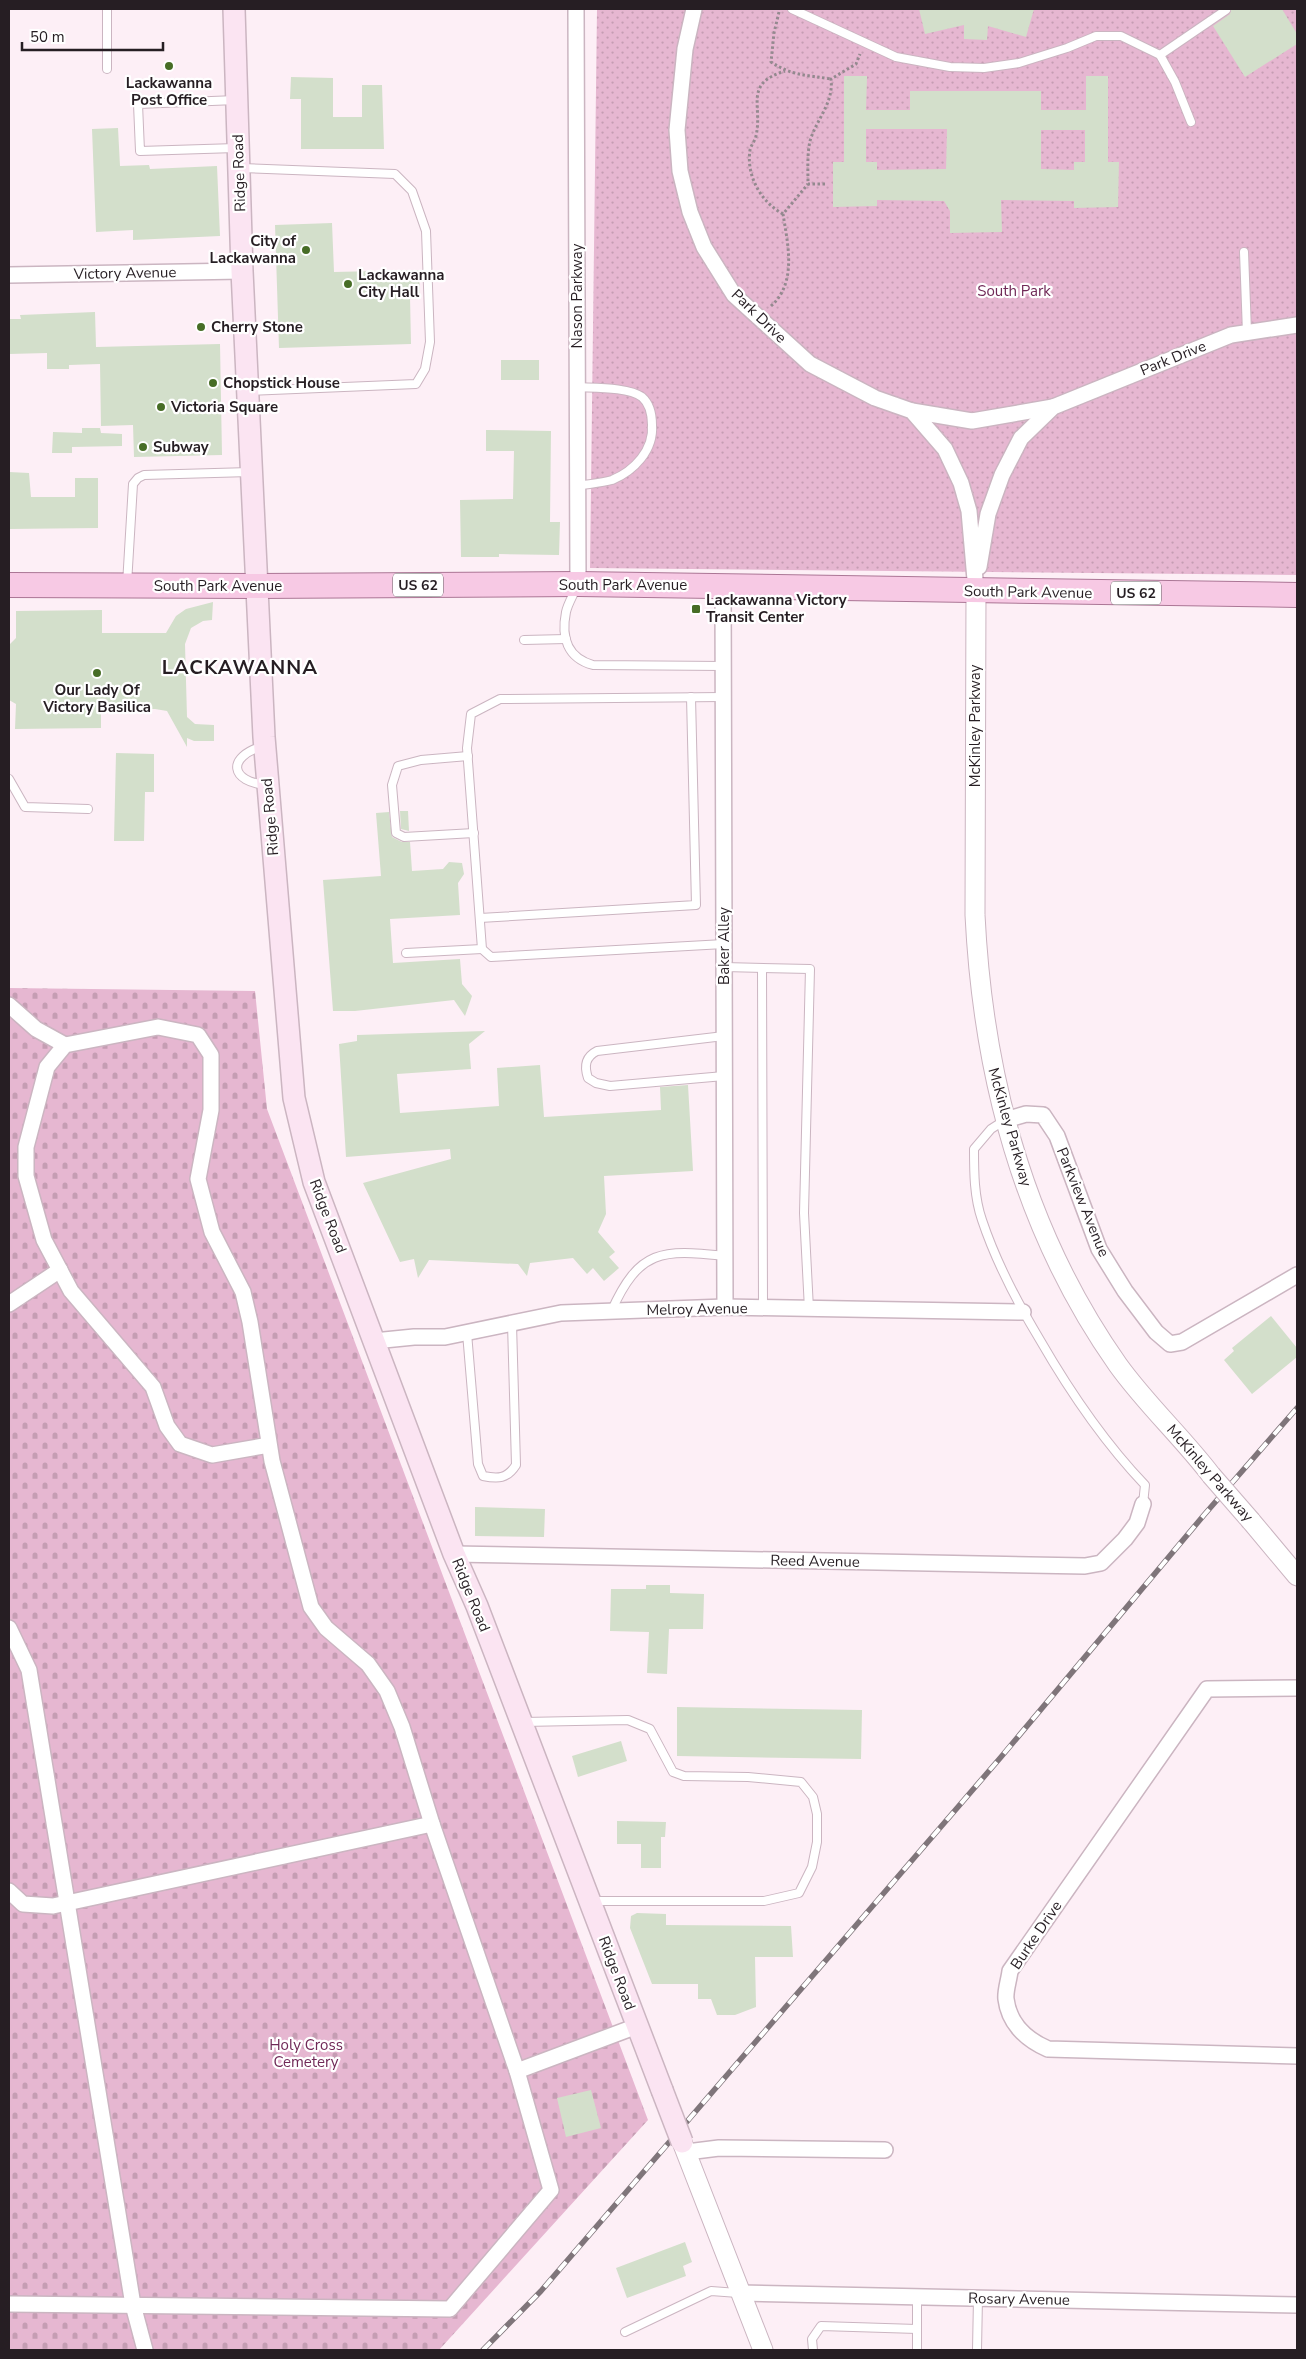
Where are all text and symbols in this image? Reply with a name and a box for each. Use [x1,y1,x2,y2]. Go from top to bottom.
scale bar [22,20,164,52]
text: 50 m [30,27,65,47]
marker: Lackawanna Post Office [163,60,175,72]
place label: Lackawanna Post Office [126,73,212,110]
street label: Ridge Road [228,134,250,212]
place label: City of Lackawanna [210,231,297,268]
street label: Nason Parkway [567,243,587,348]
marker: City of Lackawanna [300,244,312,256]
street label: Victory Avenue [72,262,177,284]
place label: Lackawanna City Hall [358,265,444,302]
marker: Lackawanna City Hall [342,278,354,290]
park label: South Park [977,281,1051,301]
street label: Park Drive [727,285,791,347]
place label: Cherry Stone [211,317,303,337]
marker: Cherry Stone [195,321,207,333]
street label: Park Drive [1137,336,1209,380]
place label: Chopstick House [223,373,340,393]
marker: Chopstick House [207,377,219,389]
place label: Victoria Square [170,397,278,417]
marker: Victoria Square [155,401,167,413]
place label: Subway [153,437,209,457]
marker: Subway [137,441,149,453]
road number: US 62 [393,574,443,596]
street label: South Park Avenue [559,575,687,595]
street label: South Park Avenue [154,576,282,596]
street label: South Park Avenue [964,581,1092,603]
road number: US 62 [1111,582,1161,604]
place label: Lackawanna Victory Transit Center [706,590,847,627]
marker: Lackawanna Victory Transit Center [690,603,702,615]
district label: LACKAWANNA [162,654,318,681]
street label: McKinley Parkway [965,664,985,787]
marker: Our Lady Of Victory Basilica [91,667,103,679]
place label: Our Lady Of Victory Basilica [42,680,151,717]
street label: Ridge Road [257,777,283,857]
street label: Baker Alley [714,907,734,985]
street label: McKinley Parkway [983,1065,1037,1189]
street label: Parkview Avenue [1052,1144,1114,1260]
street label: Ridge Road [305,1176,351,1256]
street label: Melroy Avenue [646,1298,748,1320]
street label: McKinley Parkway [1162,1420,1258,1526]
street label: Reed Avenue [770,1550,860,1572]
street label: Ridge Road [447,1555,495,1635]
street label: Burke Drive [1006,1897,1066,1973]
street label: Ridge Road [594,1933,640,2013]
park label: Holy Cross Cemetery [269,2035,343,2072]
street label: Rosary Avenue [968,2288,1070,2310]

